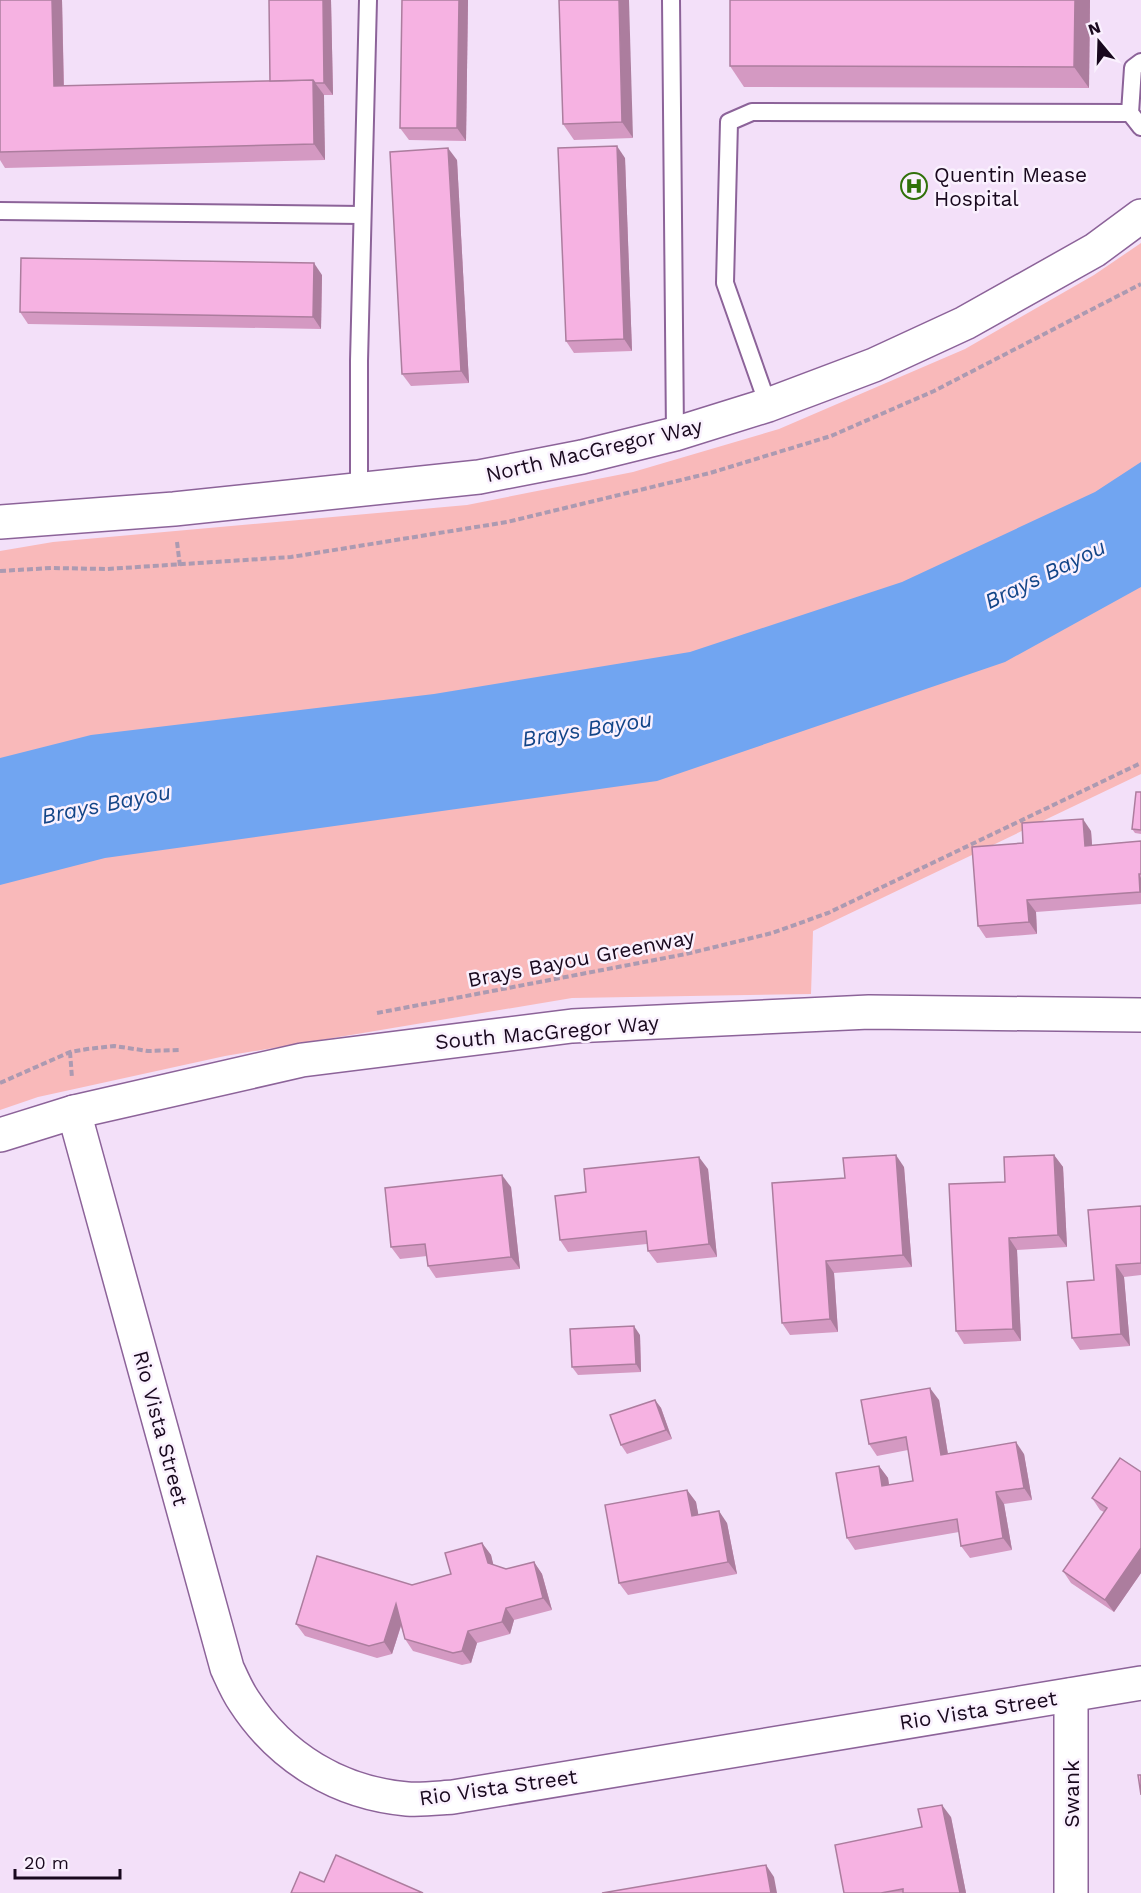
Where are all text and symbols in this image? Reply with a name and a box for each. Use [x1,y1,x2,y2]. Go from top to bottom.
north arrow [1069,12,1129,72]
text: N [1086,17,1103,39]
place label: Quentin Mease Hospital [934,162,1087,211]
hospital icon: Quentin Mease Hospital [899,171,929,201]
street label: North MacGregor Way [483,413,705,487]
water label: Brays Bayou [981,534,1109,614]
water label: Brays Bayou [520,706,654,752]
water label: Brays Bayou [39,779,173,829]
street label: Brays Bayou Greenway [465,924,697,992]
street label: South MacGregor Way [434,1010,660,1054]
street label: Rio Vista Street [128,1348,194,1508]
street label: Rio Vista Street [897,1685,1059,1735]
street label: Swank [1059,1760,1084,1828]
street label: Rio Vista Street [417,1764,579,1810]
scale bar [15,1842,120,1880]
text: 20 m [24,1852,69,1873]

